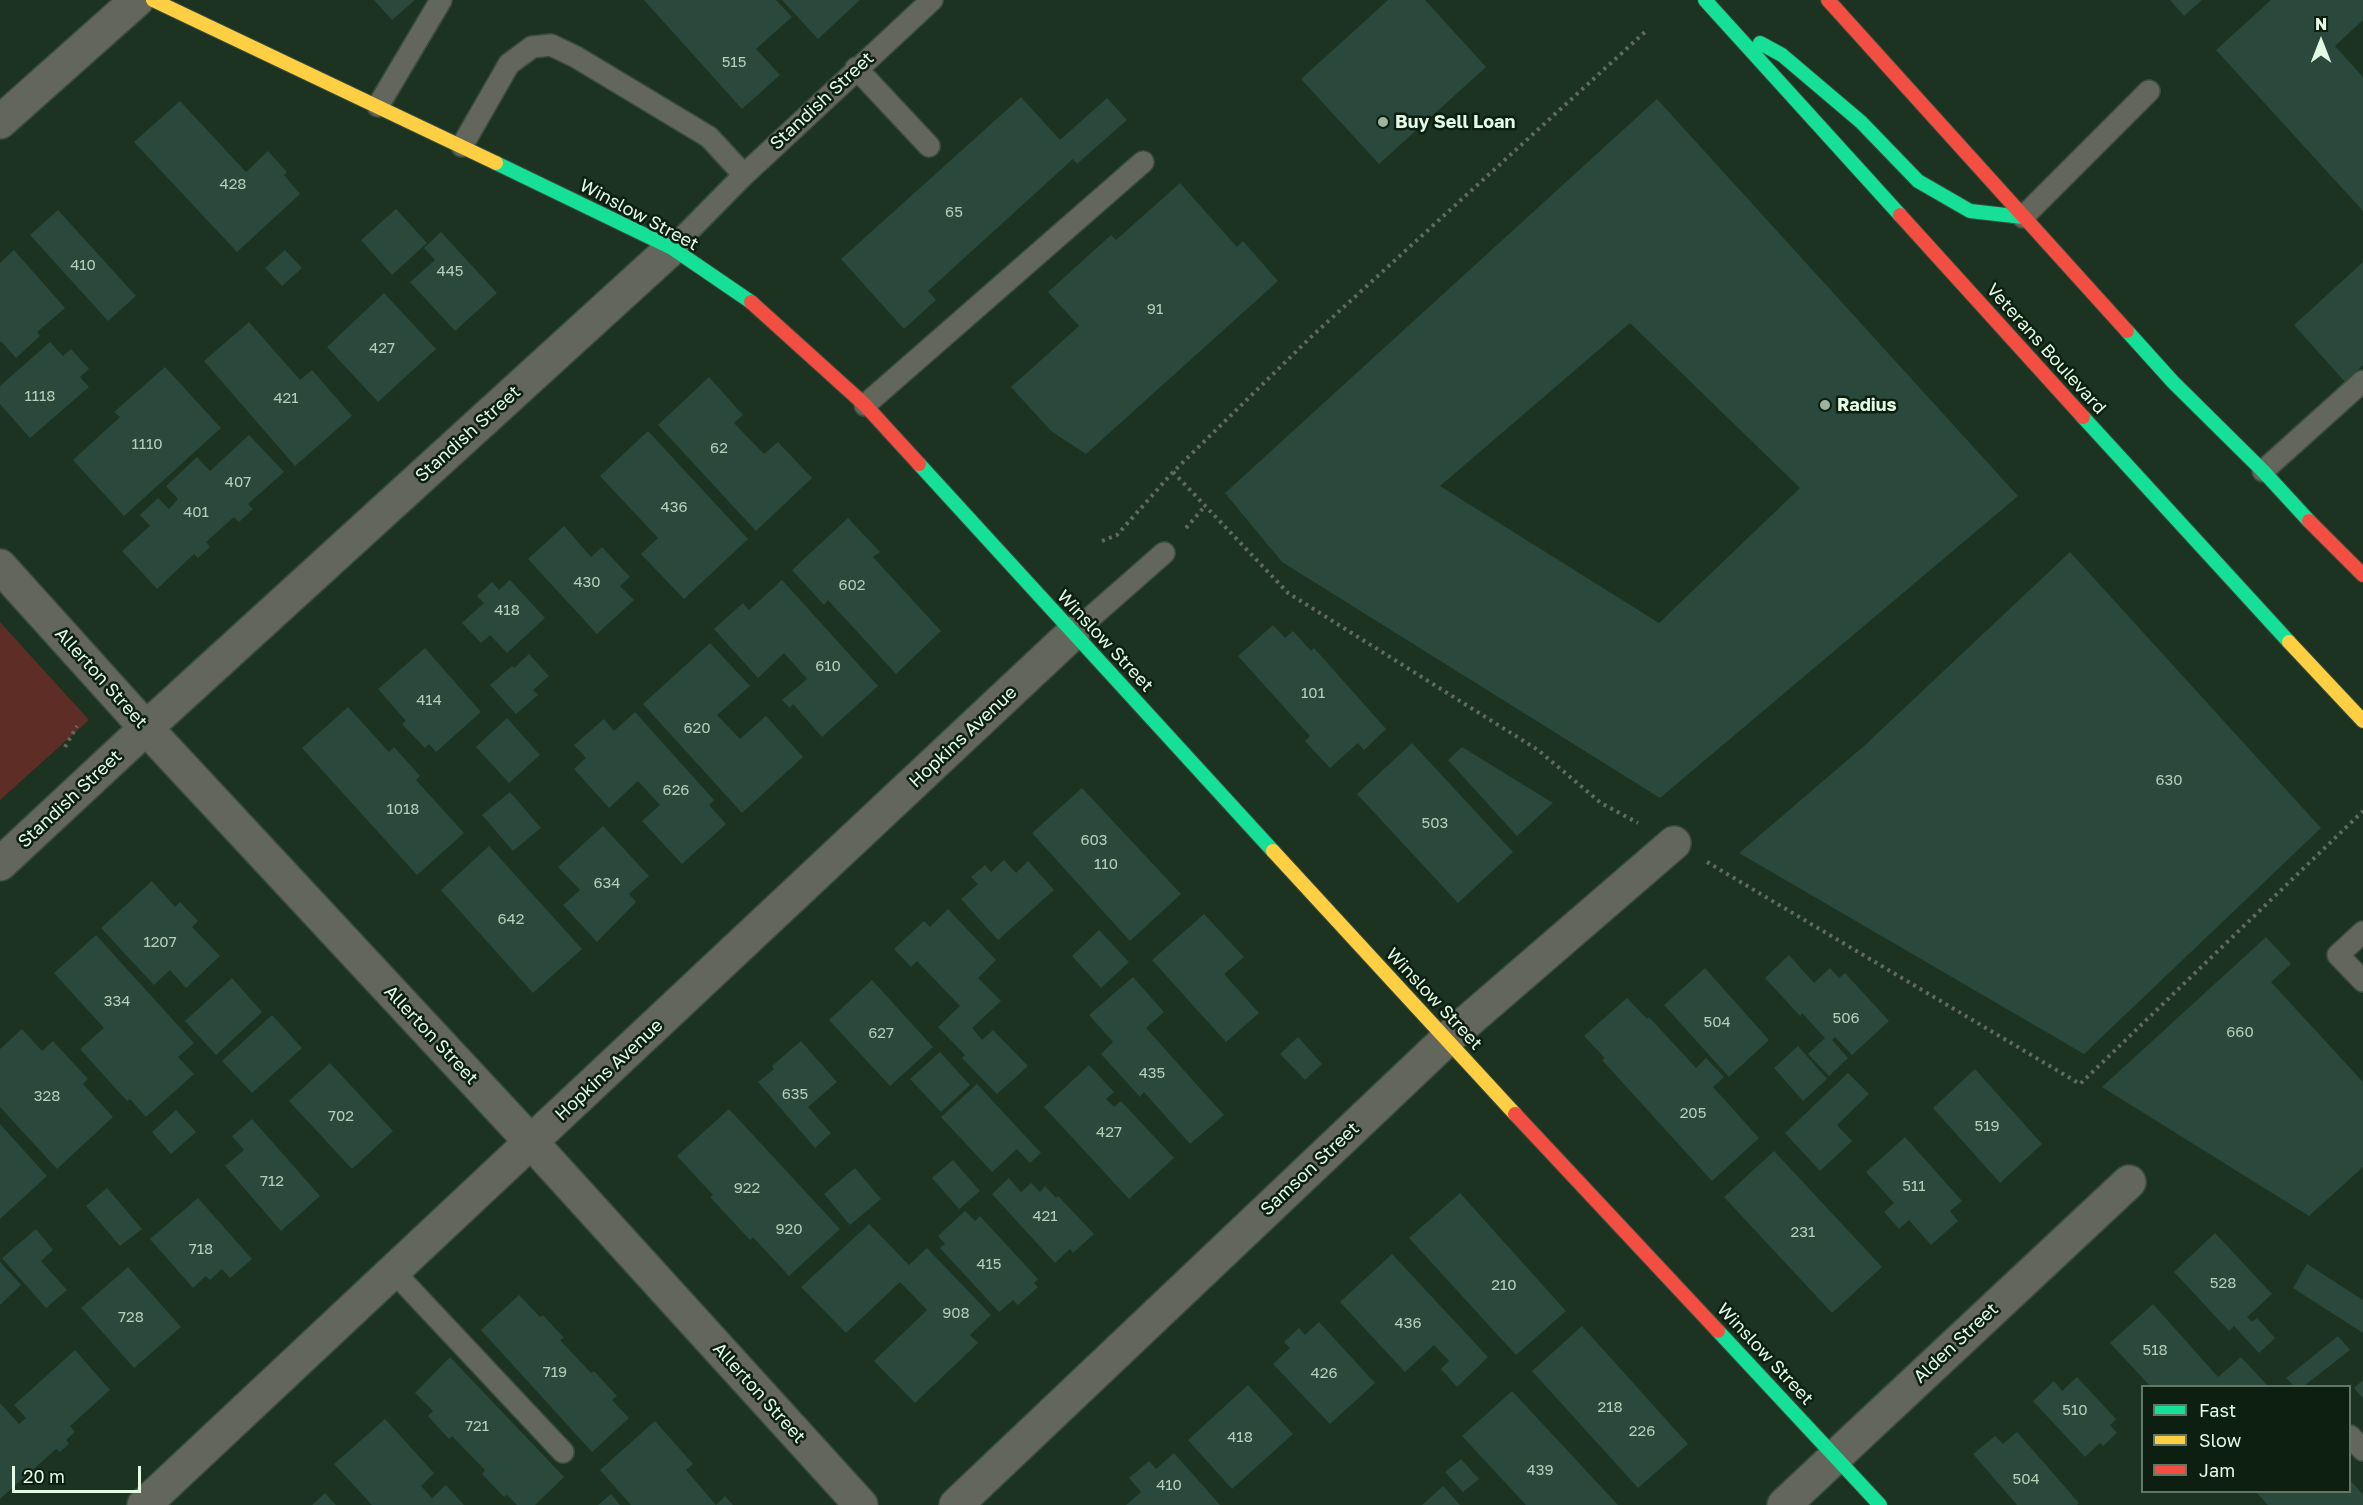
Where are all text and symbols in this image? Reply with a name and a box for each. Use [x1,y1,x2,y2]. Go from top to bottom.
north arrow [2291,12,2351,72]
text: N [2315,14,2327,34]
street label: Standish Street [766,47,878,155]
house number: 515 [722,53,746,71]
place label: Buy Sell Loan [1395,111,1515,133]
marker: Buy Sell Loan [1376,115,1390,129]
house number: 428 [220,175,246,193]
street label: Winslow Street [576,175,702,255]
house number: 65 [945,203,963,221]
house number: 410 [70,256,96,274]
house number: 445 [437,262,463,280]
street label: Veterans Boulevard [1982,279,2110,419]
house number: 91 [1147,300,1163,318]
house number: 427 [369,339,395,357]
street label: Standish Street [411,381,525,487]
house number: 1118 [25,387,55,405]
house number: 421 [273,389,299,407]
place label: Radius [1837,394,1896,416]
marker: Radius [1818,398,1832,412]
house number: 1110 [131,435,163,453]
house number: 62 [710,439,728,457]
house number: 407 [225,473,251,491]
house number: 436 [661,498,687,516]
house number: 401 [183,503,209,521]
house number: 430 [573,573,601,591]
house number: 602 [838,576,866,594]
street label: Winslow Street [1052,586,1158,696]
house number: 418 [494,601,520,619]
street label: Allerton Street [50,623,152,733]
house number: 610 [815,657,841,675]
street label: Hopkins Avenue [905,682,1021,792]
house number: 101 [1301,684,1325,702]
house number: 414 [416,691,442,709]
house number: 620 [683,719,711,737]
street label: Standish Street [14,745,126,853]
house number: 630 [2155,771,2183,789]
house number: 626 [663,781,689,799]
house number: 1018 [387,800,419,818]
house number: 503 [1422,814,1448,832]
house number: 603 [1080,831,1108,849]
house number: 110 [1094,855,1118,873]
house number: 634 [594,874,620,892]
house number: 642 [498,910,524,928]
house number: 1207 [143,933,177,951]
street label: Winslow Street [1381,944,1487,1054]
street label: Allerton Street [380,981,482,1089]
house number: 334 [104,992,130,1010]
house number: 506 [1832,1009,1860,1027]
house number: 504 [1703,1013,1731,1031]
street label: Hopkins Avenue [551,1015,667,1125]
house number: 660 [2226,1023,2254,1041]
house number: 627 [868,1024,894,1042]
house number: 435 [1139,1064,1165,1082]
house number: 635 [782,1085,808,1103]
house number: 328 [34,1087,60,1105]
house number: 205 [1680,1104,1706,1122]
house number: 702 [328,1107,354,1125]
house number: 519 [1974,1117,2000,1135]
street label: Samson Street [1256,1118,1364,1220]
house number: 427 [1096,1123,1122,1141]
house number: 712 [260,1172,284,1190]
house number: 511 [1902,1177,1926,1195]
house number: 922 [734,1179,760,1197]
house number: 421 [1032,1207,1058,1225]
house number: 920 [775,1220,803,1238]
house number: 231 [1791,1223,1815,1241]
house number: 718 [189,1240,213,1258]
house number: 415 [976,1255,1002,1273]
house number: 528 [2210,1274,2236,1292]
house number: 210 [1491,1276,1517,1294]
street label: Alden Street [1909,1298,2003,1388]
street label: Winslow Street [1712,1299,1818,1409]
house number: 908 [942,1304,970,1322]
house number: 728 [118,1308,144,1326]
house number: 436 [1395,1314,1421,1332]
street label: Allerton Street [708,1338,810,1448]
house number: 518 [2142,1341,2168,1359]
house number: 719 [543,1363,567,1381]
house number: 426 [1311,1364,1337,1382]
legend [2141,1385,2351,1493]
house number: 218 [1597,1398,1623,1416]
text: Fast [2199,1399,2236,1421]
house number: 510 [2062,1401,2088,1419]
house number: 721 [465,1417,489,1435]
house number: 226 [1629,1422,1655,1440]
house number: 418 [1227,1428,1253,1446]
text: Slow [2199,1429,2241,1451]
scale bar [15,1454,144,1492]
text: Jam [2199,1459,2235,1481]
house number: 439 [1527,1461,1553,1479]
text: 20 m [23,1465,65,1487]
house number: 504 [2012,1470,2040,1488]
house number: 410 [1156,1476,1182,1494]

